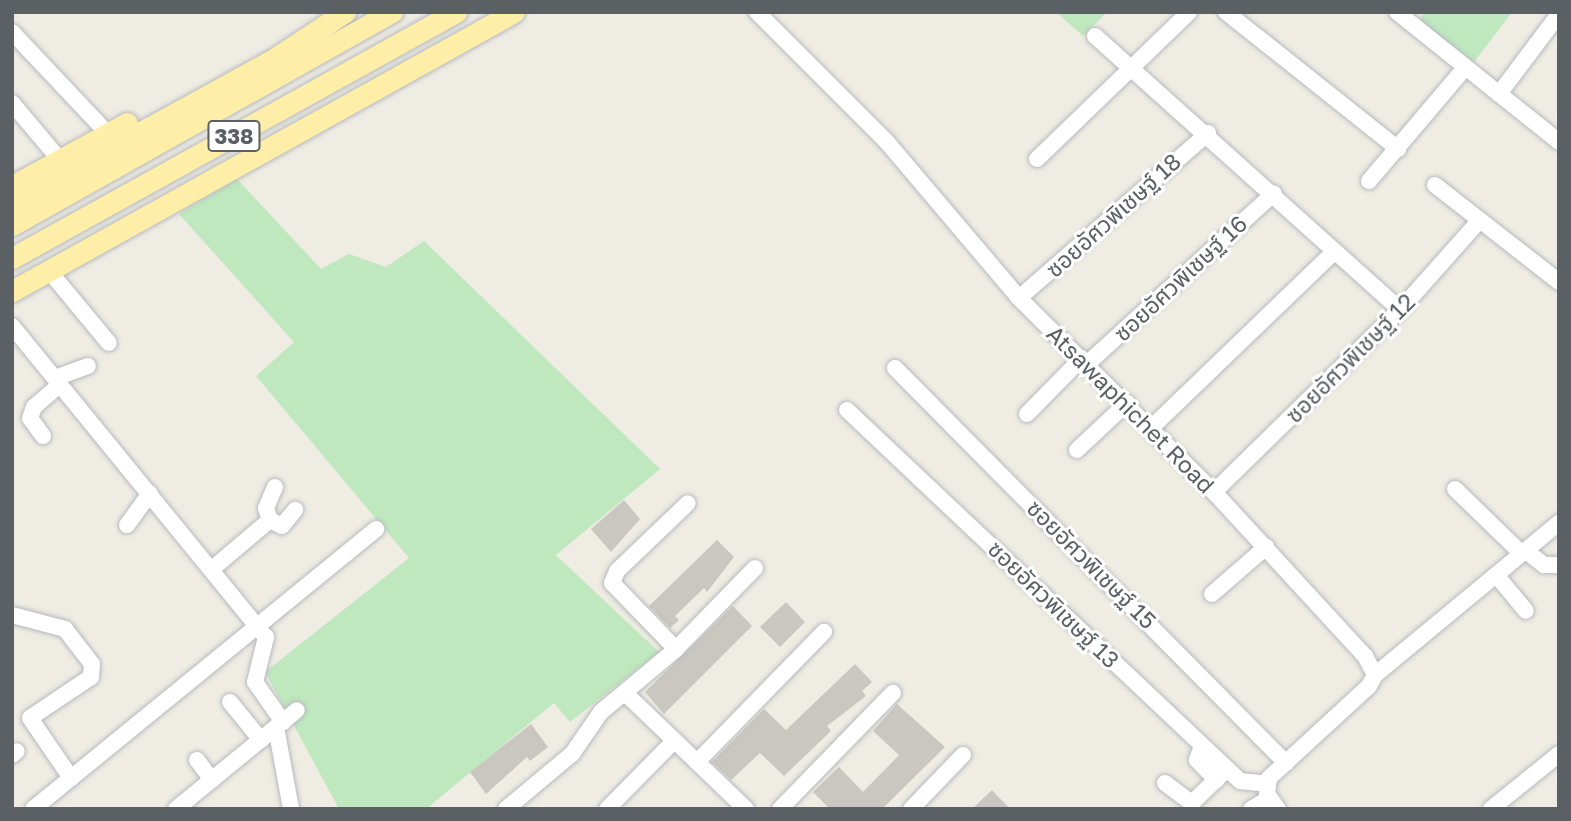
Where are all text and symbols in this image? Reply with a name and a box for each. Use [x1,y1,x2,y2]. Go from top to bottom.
road number: 338 [206,118,262,154]
street label: ซอยอัศวพิเชษฐ์ 18 [1040,147,1186,283]
street label: ซอยอัศวพิเชษฐ์ 16 [1108,209,1252,347]
street label: ซอยอัศวพิเชษฐ์ 12 [1280,288,1420,428]
street label: Atsawaphichet Road [1041,319,1221,499]
street label: ซอยอัศวพิเชษฐ์ 15 [1022,494,1162,634]
street label: ซอยอัศวพิเชษฐ์ 13 [983,535,1125,673]

